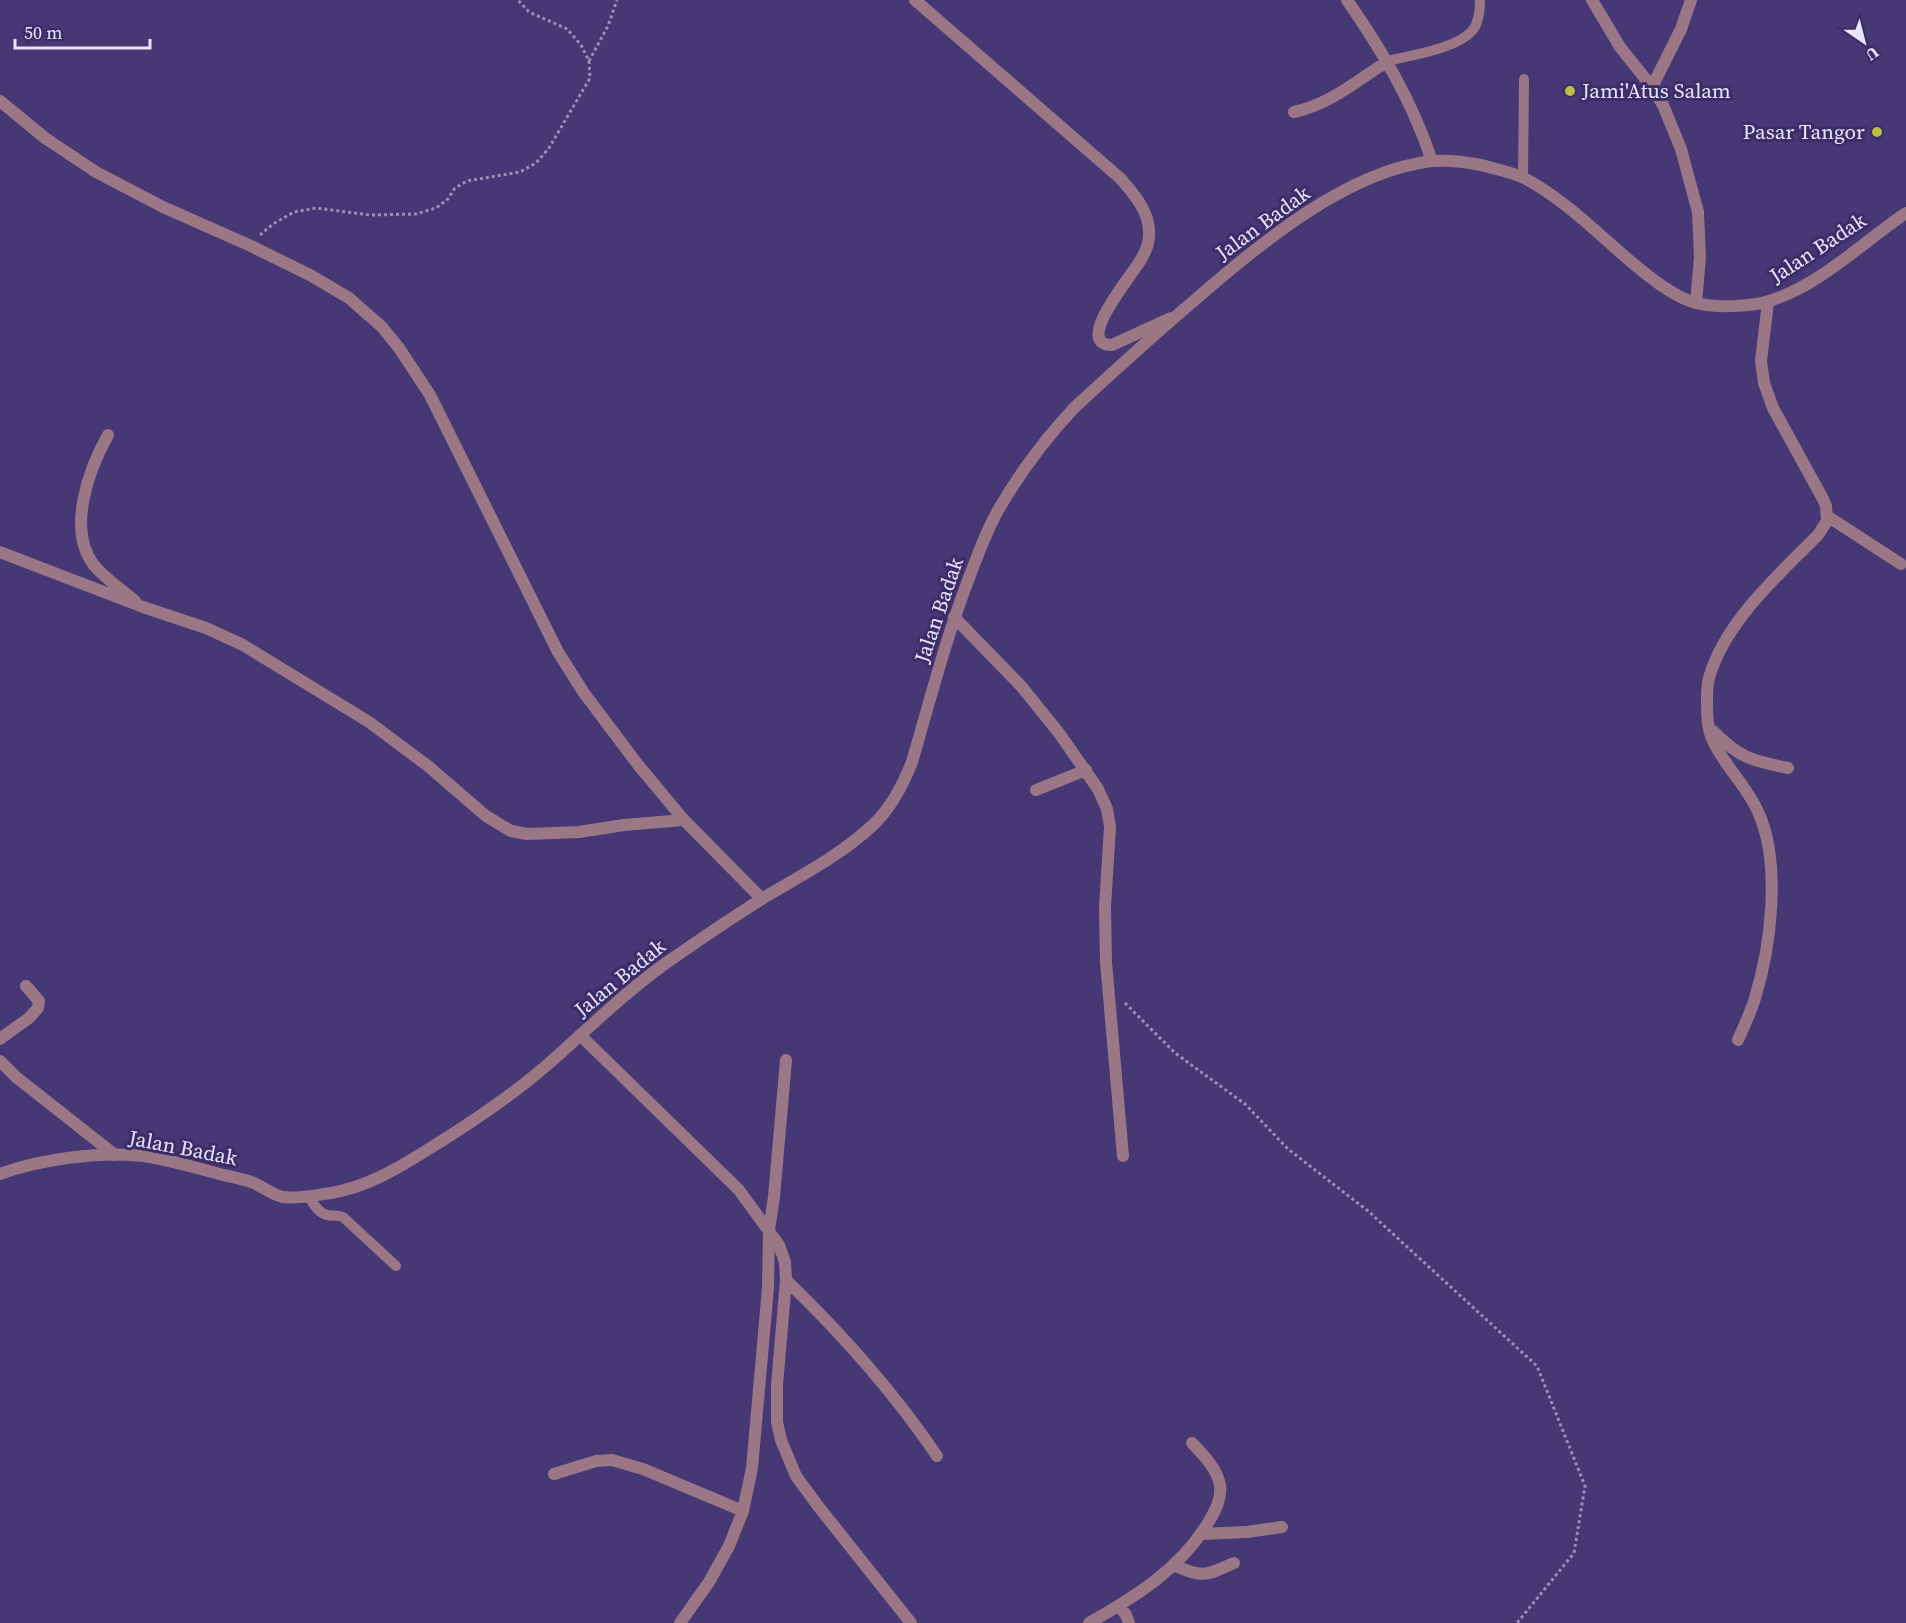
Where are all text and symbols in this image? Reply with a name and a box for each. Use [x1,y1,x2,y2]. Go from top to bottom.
scale bar [15,12,150,50]
north arrow [1834,12,1894,72]
text: 50 m [24,20,62,45]
text: U [1861,42,1884,67]
place label: Jami'Atus Salam [1581,76,1731,105]
marker: Jami'Atus Salam [1563,84,1577,98]
place label: Pasar Tangor [1743,117,1865,146]
marker: Pasar Tangor [1870,125,1884,139]
street label: Jalan Badak [1209,178,1316,267]
street label: Jalan Badak [1763,205,1872,290]
street label: Jalan Badak [907,553,970,668]
street label: Jalan Badak [567,931,672,1024]
street label: Jalan Badak [125,1123,240,1172]

